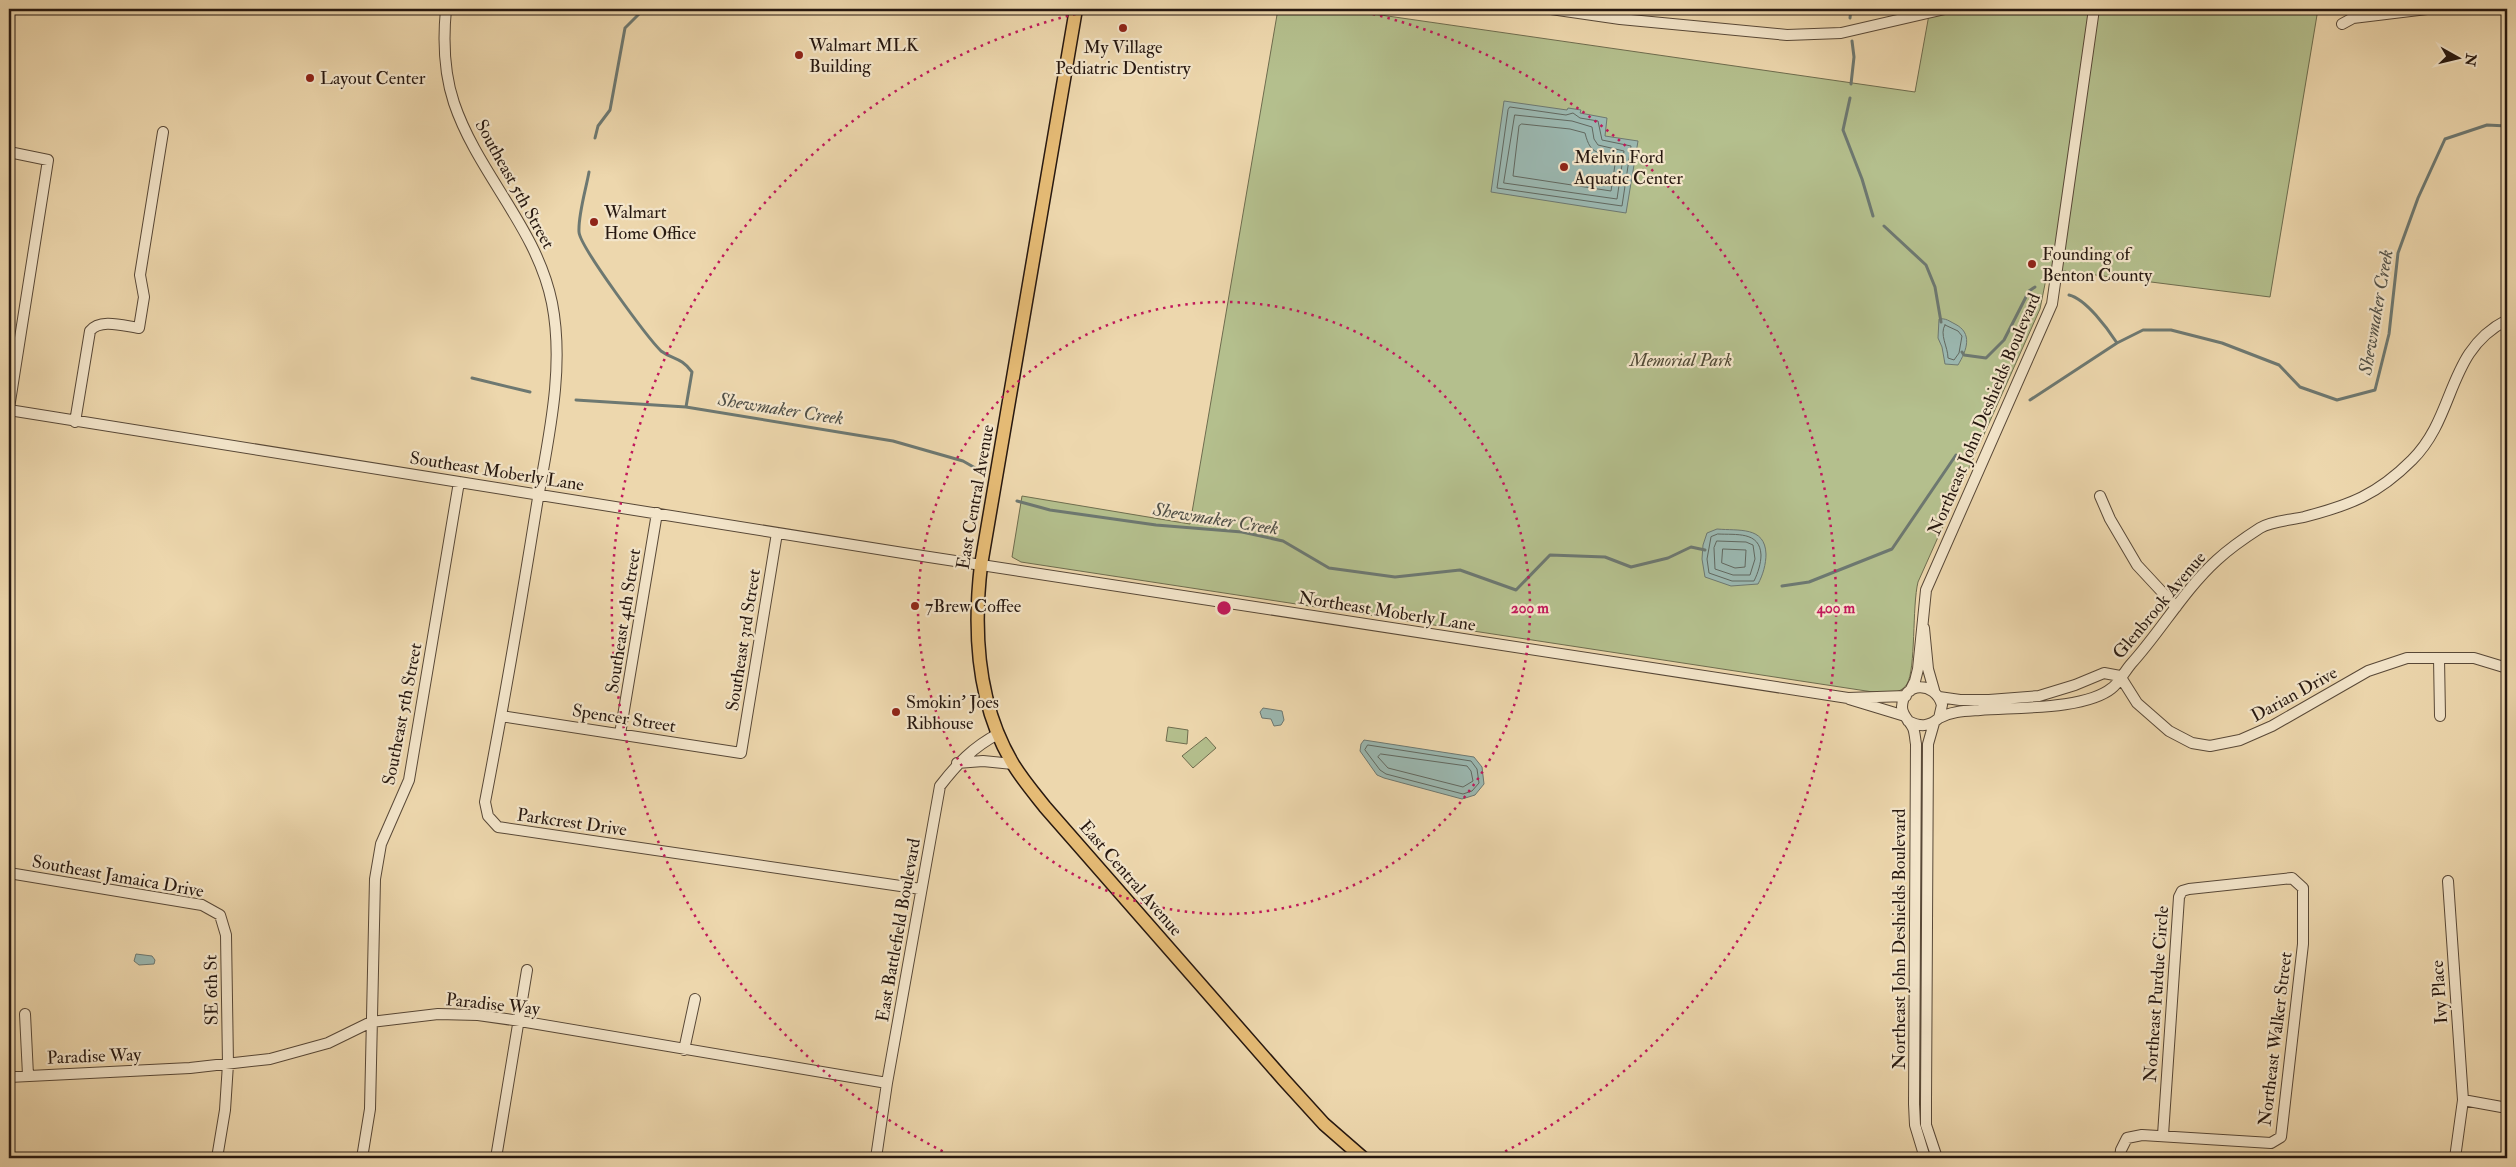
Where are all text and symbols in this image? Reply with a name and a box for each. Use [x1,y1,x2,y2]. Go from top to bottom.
marker: My Village Pediatric Dentistry [1117,22,1129,34]
north arrow [2434,32,2484,82]
place label: Walmart MLK Building [808,34,919,78]
place label: My Village Pediatric Dentistry [1055,36,1192,80]
marker: Walmart MLK Building [793,49,805,61]
text: N [2461,51,2480,68]
place label: Layout Center [320,67,426,90]
marker: Layout Center [304,72,316,84]
street label: Southeast 5th Street [470,116,560,253]
place label: Melvin Ford Aquatic Center [1573,146,1683,190]
marker: Melvin Ford Aquatic Center [1558,161,1570,173]
place label: Walmart Home Office [603,201,697,245]
marker: Walmart Home Office [588,216,600,228]
place label: Founding of Benton County [2042,243,2153,287]
water label: Shewmaker Creek [2353,247,2399,378]
marker: Founding of Benton County [2026,258,2038,270]
street label: Northeast John Deshields Boulevard [1923,290,2046,539]
park label: Memorial Park [1629,349,1732,372]
water label: Shewmaker Creek [715,387,845,431]
street label: East Central Avenue [951,422,1000,571]
street label: Southeast Moberly Lane [408,446,586,497]
water label: Shewmaker Creek [1150,497,1280,541]
street label: Glenbrook Avenue [2108,546,2211,664]
street label: Southeast 4th Street [601,547,646,695]
street label: Southeast 3rd Street [721,567,766,713]
street label: Northeast Moberly Lane [1297,586,1478,637]
place label: 7Brew Coffee [925,595,1022,618]
centre of rings [1215,599,1233,617]
text: 200 m [1511,599,1549,618]
text: 400 m [1816,599,1855,618]
marker: 7Brew Coffee [909,600,921,612]
street label: Southeast 5th Street [377,641,428,787]
street label: Darian Drive [2247,661,2342,728]
place label: Smokin' Joes Ribhouse [906,691,999,735]
street label: Spencer Street [571,699,677,738]
marker: Smokin' Joes Ribhouse [890,706,902,718]
street label: Parkcrest Drive [515,803,629,842]
street label: Northeast John Deshields Boulevard [1888,808,1911,1069]
street label: East Central Avenue [1074,816,1188,942]
street label: East Battlefield Boulevard [871,836,926,1024]
street label: Southeast Jamaica Drive [30,850,206,903]
street label: Northeast Purdue Circle [2139,905,2174,1083]
street label: Northeast Walker Street [2253,950,2298,1128]
street label: SE 6th St [199,954,224,1026]
street label: Ivy Place [2426,959,2453,1025]
street label: Paradise Way [445,988,542,1021]
street label: Paradise Way [46,1043,143,1070]

